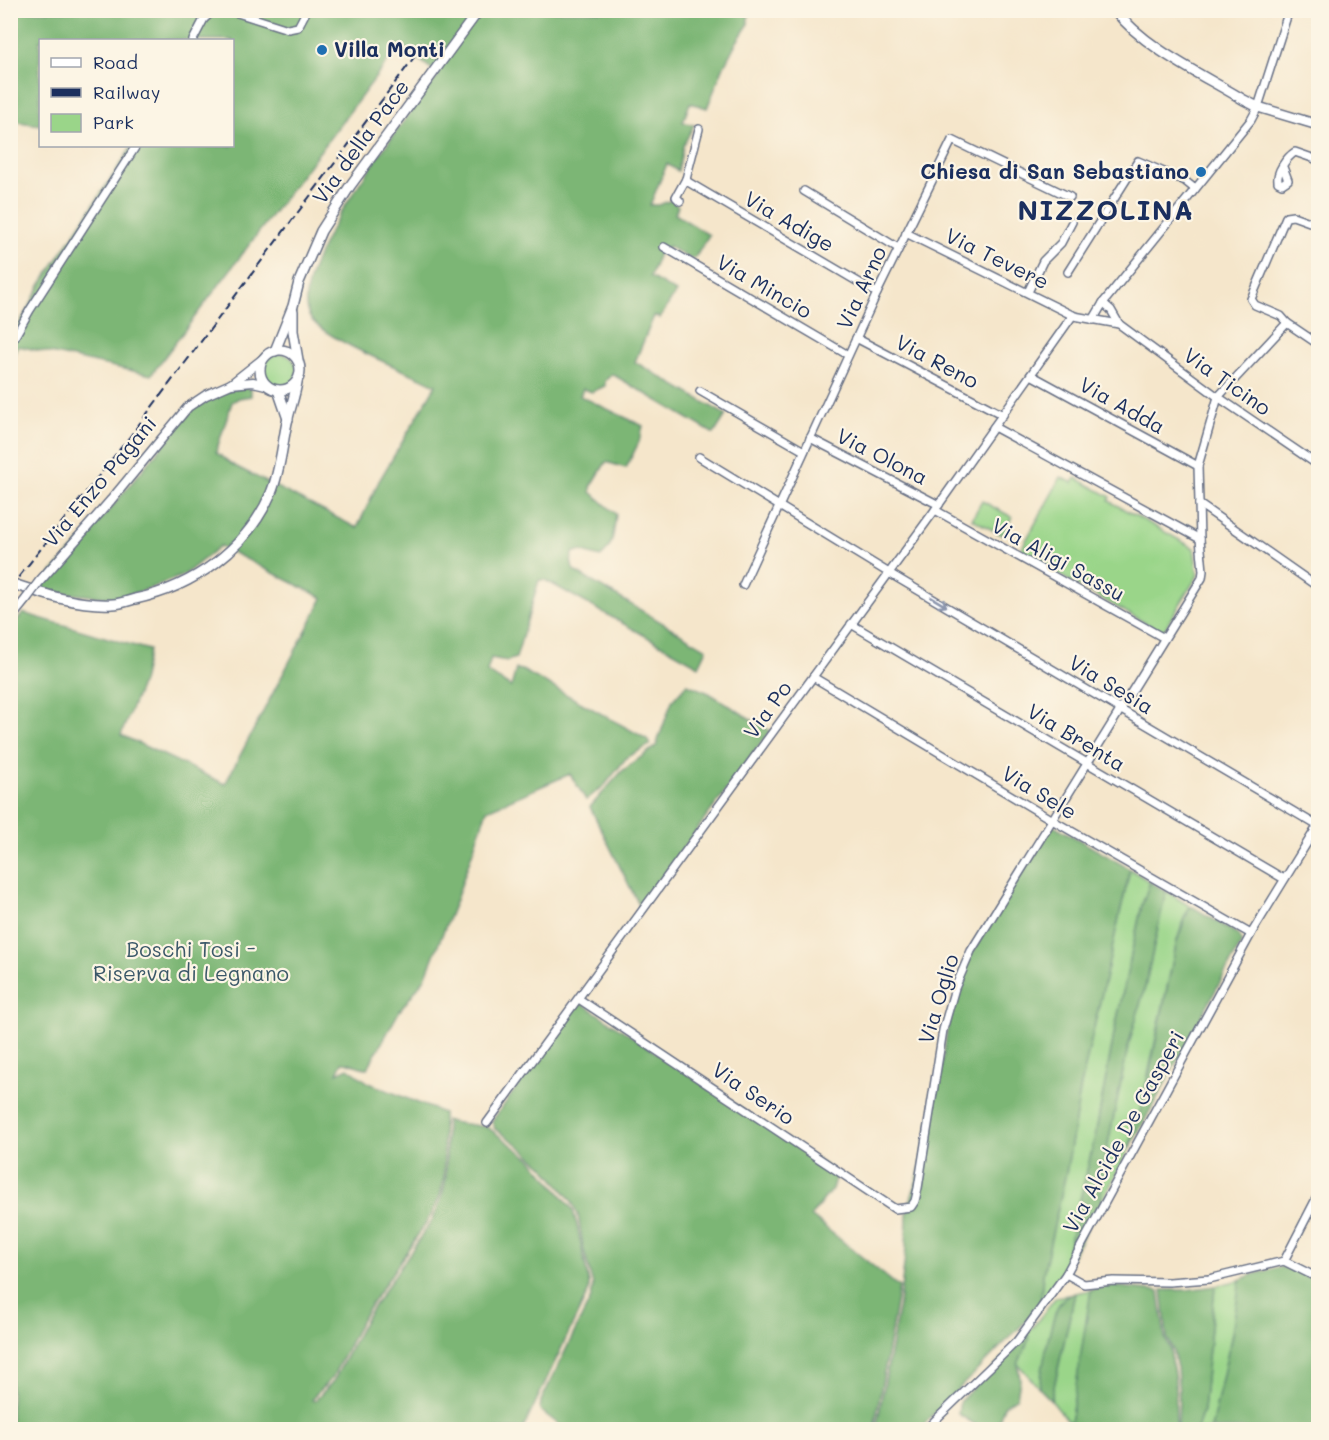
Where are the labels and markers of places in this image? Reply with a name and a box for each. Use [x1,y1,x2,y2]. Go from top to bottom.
place label: Villa Monti [334,35,445,62]
marker: Villa Monti [315,43,329,57]
place label: Chiesa di San Sebastiano [920,157,1189,184]
marker: Chiesa di San Sebastiano [1194,165,1208,179]

